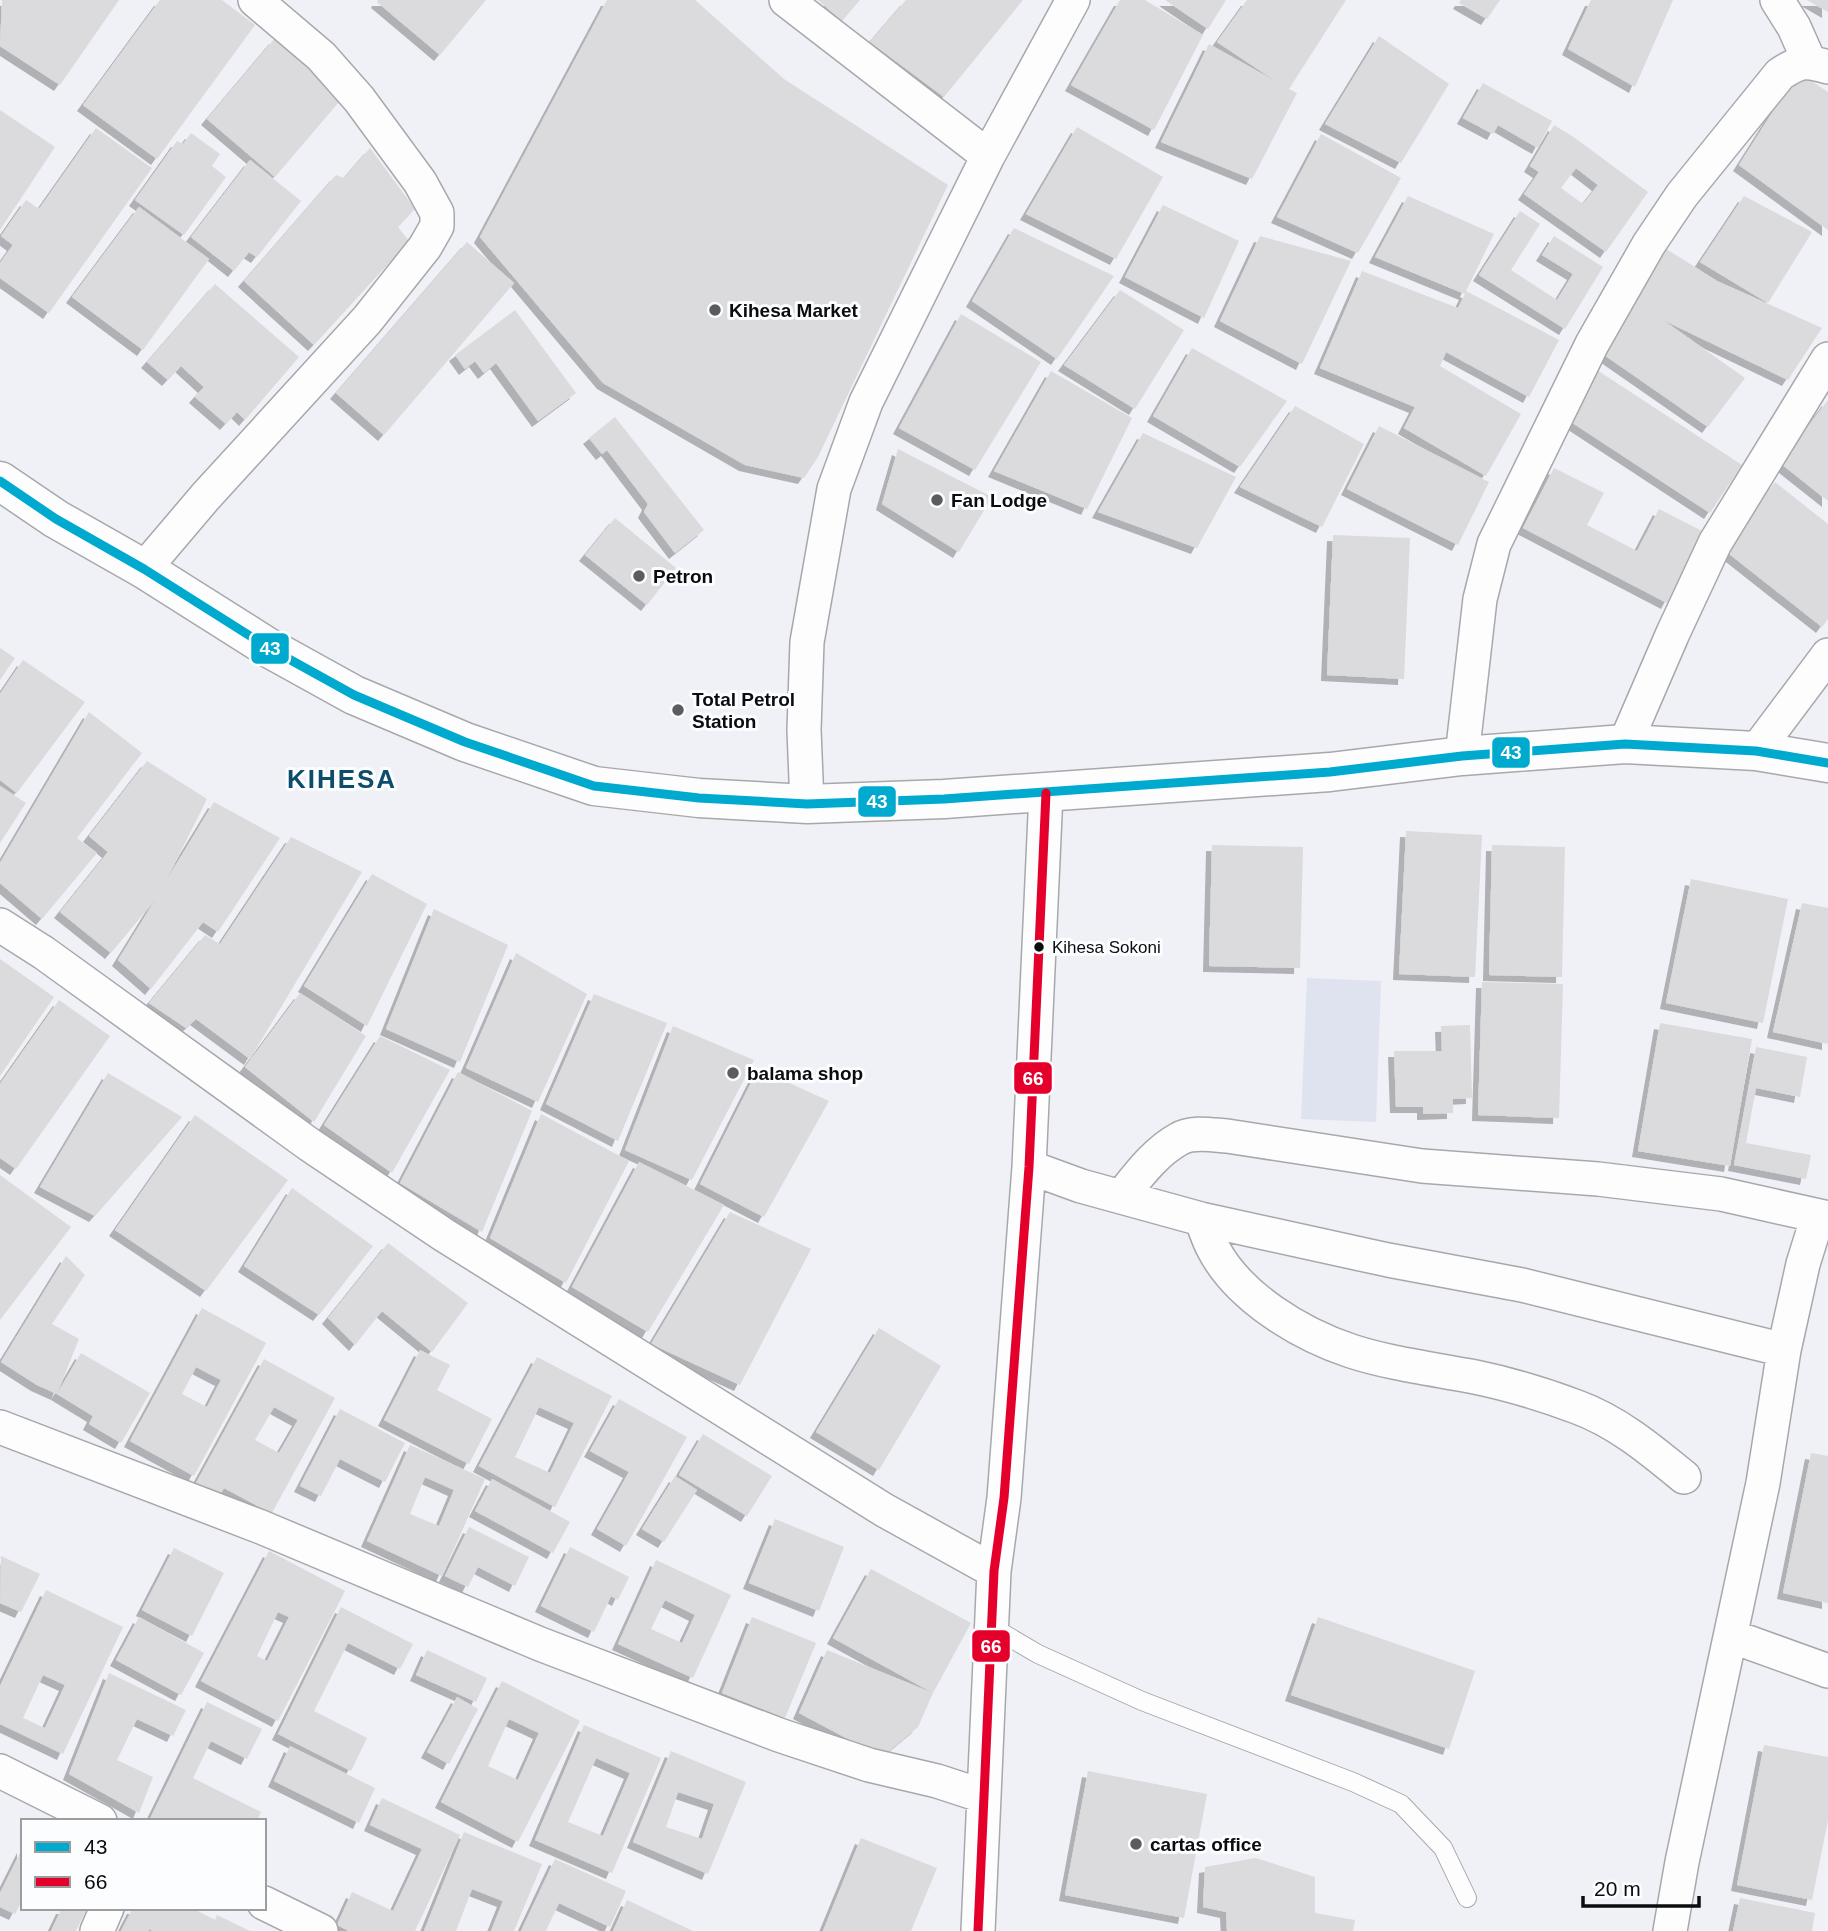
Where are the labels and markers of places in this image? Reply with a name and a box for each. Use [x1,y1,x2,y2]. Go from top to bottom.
place label: Kihesa Market [729,300,859,321]
marker: Kihesa Market [707,302,723,318]
place label: Fan Lodge [951,490,1047,511]
marker: Fan Lodge [929,492,945,508]
place label: Petron [653,566,713,587]
marker: Petron [631,568,647,584]
place label: Total Petrol Station [692,689,795,732]
marker: Total Petrol Station [670,702,686,718]
place label: Kihesa Sokoni [1052,938,1161,957]
marker: Kihesa Sokoni [1032,940,1046,954]
place label: balama shop [747,1063,863,1084]
marker: balama shop [725,1065,741,1081]
place label: cartas office [1150,1834,1262,1855]
marker: cartas office [1128,1836,1144,1852]

